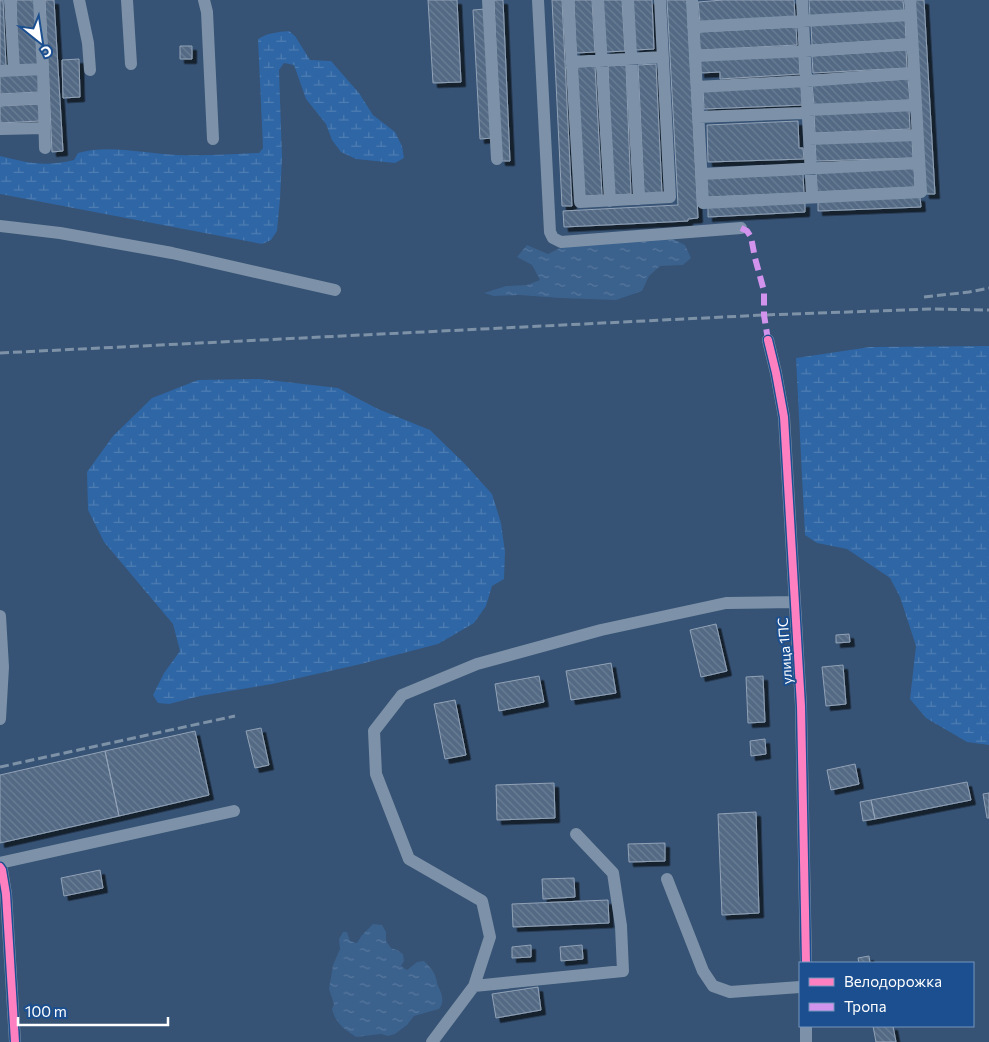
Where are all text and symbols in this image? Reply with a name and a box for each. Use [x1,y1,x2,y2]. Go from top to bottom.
north arrow [15,15,65,65]
text: С [38,42,55,61]
street label: улица 1ПС [774,617,795,685]
legend [799,962,974,1027]
text: Велодорожка [844,972,942,990]
scale bar [18,994,168,1026]
text: Тропа [844,997,886,1015]
text: 100 m [25,1002,67,1020]

